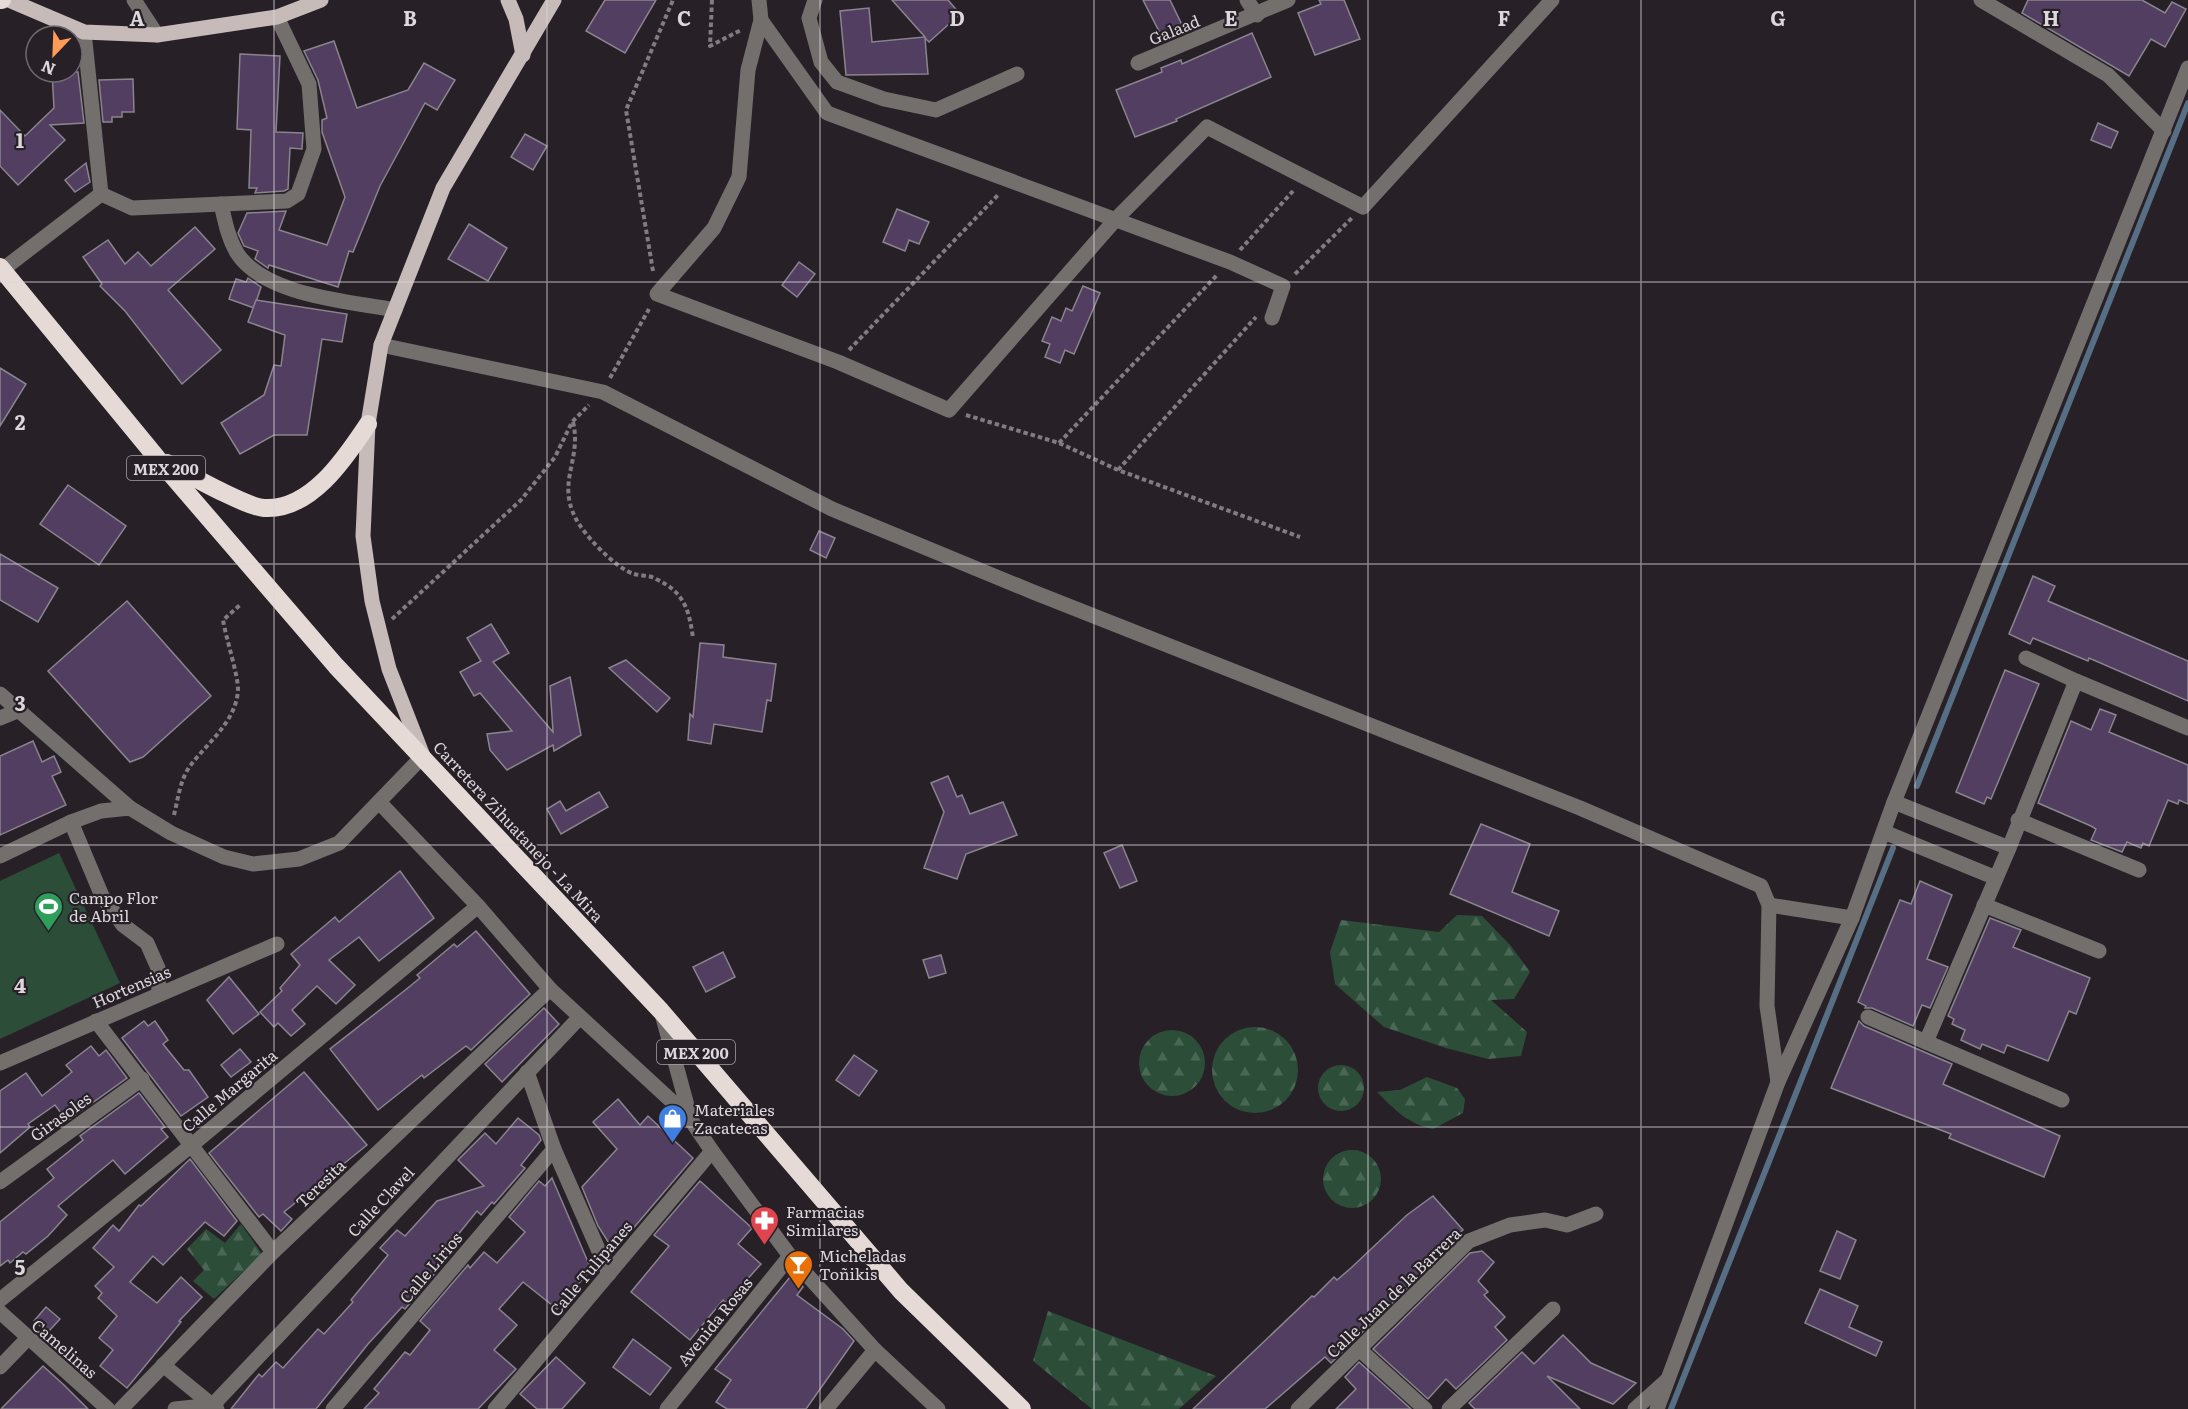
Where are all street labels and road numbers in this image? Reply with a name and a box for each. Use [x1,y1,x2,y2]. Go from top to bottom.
street label: Galaad [1145,8,1203,50]
road number: MEX 200 [127,456,205,480]
street label: Carretera Zihuatanejo - La Mira [428,735,610,927]
street label: Hortensias [88,959,174,1013]
road number: MEX 200 [657,1040,735,1064]
street label: Calle Margarita [176,1043,282,1137]
street label: Girasoles [25,1086,95,1146]
street label: Teresita [290,1153,351,1213]
street label: Calle Clavel [341,1160,419,1242]
street label: Calle Tulipanes [543,1215,637,1321]
street label: Calle Juan de la Barrera [1320,1221,1466,1363]
street label: Calle Lirios [393,1226,467,1308]
street label: Avenida Rosas [671,1271,757,1371]
street label: Camelinas [27,1313,103,1383]

